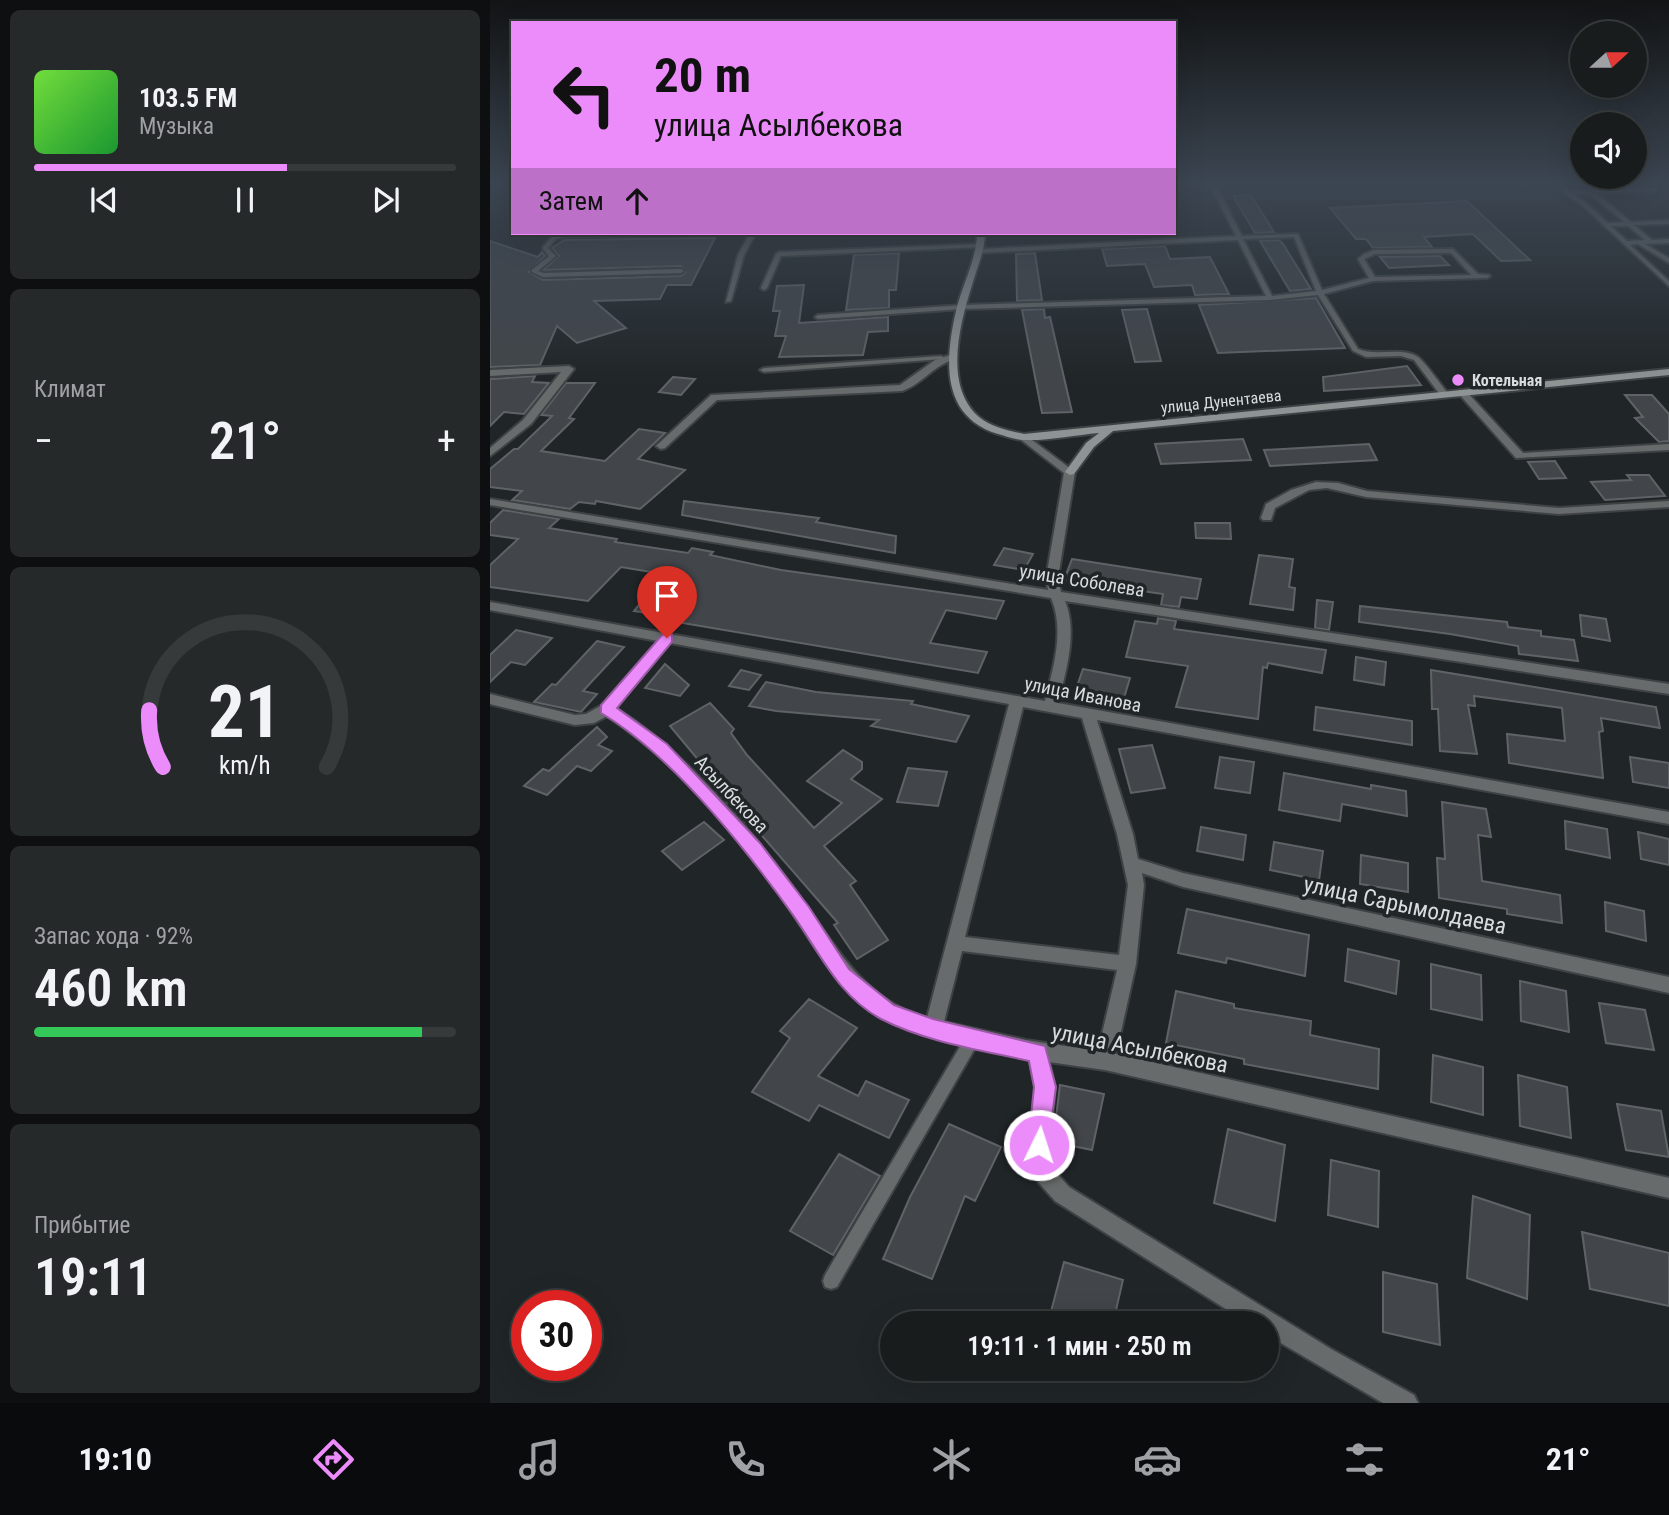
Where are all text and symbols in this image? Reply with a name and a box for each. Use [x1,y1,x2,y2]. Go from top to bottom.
north arrow [1570,21,1647,98]
map controls [1570,21,1647,189]
text: 20 m [654,47,751,104]
icon: left [539,49,630,140]
text: 103.5 FM [139,83,237,113]
text: улица Асылбекова [654,106,903,144]
button: sound [1570,112,1647,189]
text: Музыка [139,113,214,140]
icon: previous [85,181,123,219]
icon: pause [226,181,264,219]
icon: next [367,181,405,219]
icon: ahead [618,182,656,220]
text: Затем [539,186,604,216]
place label: Котельная [1472,371,1542,390]
marker: Котельная [1450,372,1466,388]
text: Климат [34,376,106,403]
street label: улица Дунентаева [1160,386,1282,417]
text: 21° [209,411,281,472]
text: − [34,419,53,463]
text: + [437,419,456,463]
street label: улица Соболева [1018,559,1146,602]
pin [637,566,697,638]
icon: arrive [648,577,686,615]
text: 21 [208,670,282,756]
street label: улица Иванова [1022,672,1143,717]
text: km/h [219,751,271,780]
street label: Асылбекова [690,751,773,838]
street label: улица Сарымолдаева [1301,871,1509,940]
text: Запас хода · 92% [34,923,193,950]
text: 460 km [34,958,188,1019]
street label: улица Асылбекова [1049,1018,1230,1079]
position arrow [1002,1108,1076,1182]
text: Прибытие [34,1212,130,1239]
text: 19:11 [34,1247,152,1308]
speed limit sign: 30 [511,1290,602,1381]
text: 19:11 · 1 мин · 250 m [967,1331,1192,1361]
icon: directions [309,1435,358,1484]
icon: music [515,1435,564,1484]
icon: phone [721,1435,770,1484]
icon: climate [927,1435,976,1484]
icon: car [1133,1435,1182,1484]
icon: filters [1340,1435,1389,1484]
text: 19:10 [79,1440,152,1478]
text: 21° [1546,1440,1590,1478]

